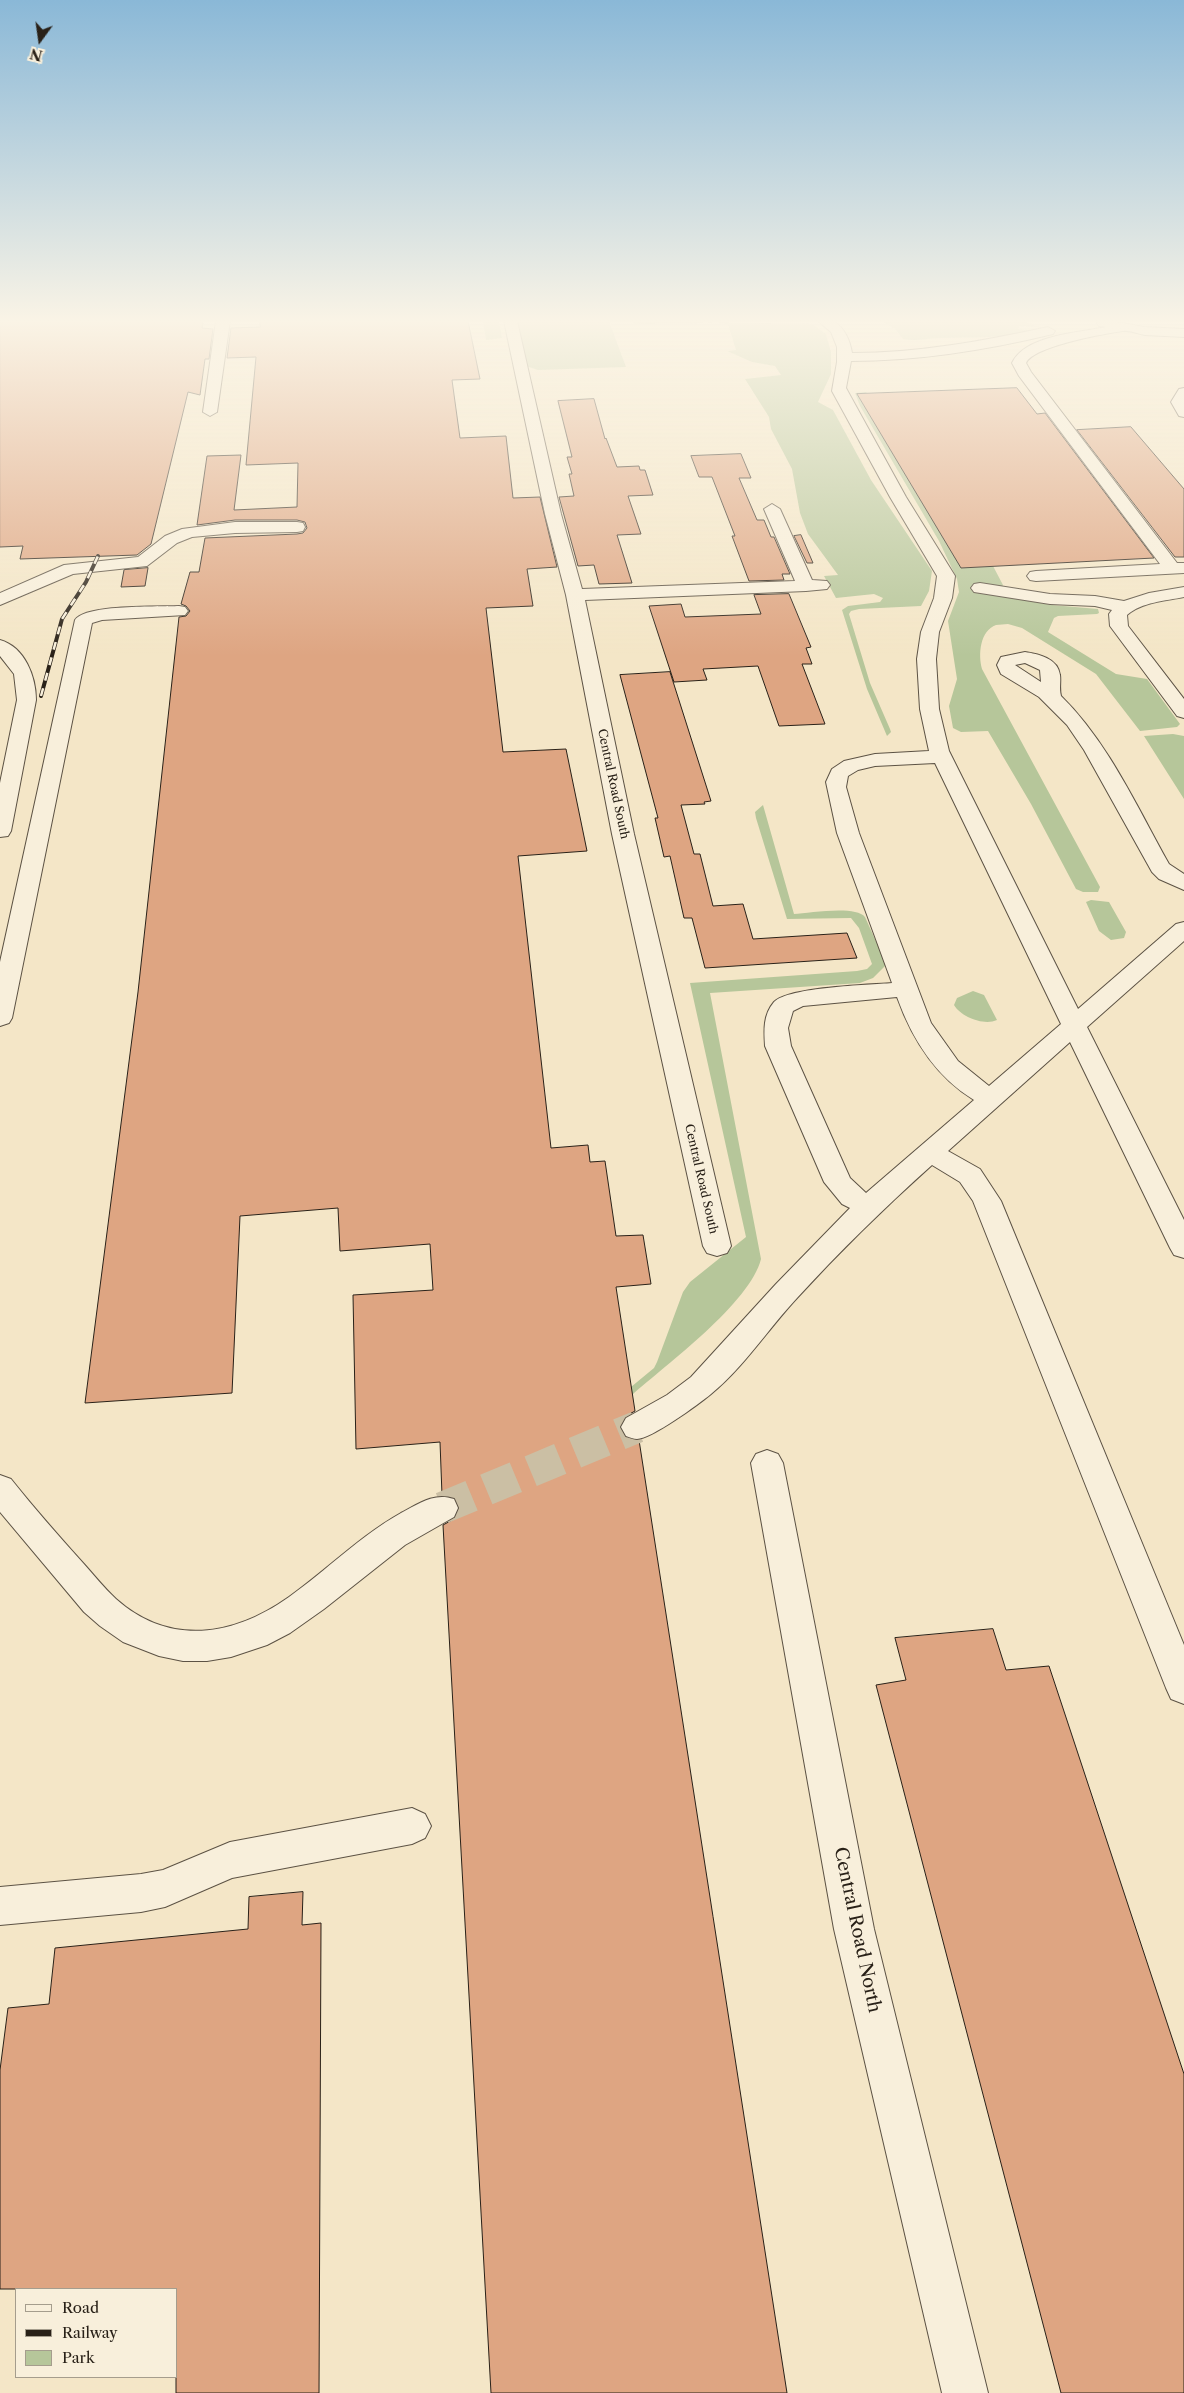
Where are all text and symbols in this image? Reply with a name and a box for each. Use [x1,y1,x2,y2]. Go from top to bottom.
north arrow [15,15,65,65]
text: N [28,44,44,65]
street label: Central Road South [594,728,632,840]
street label: Central Road South [681,1123,721,1235]
street label: Central Road North [829,1845,885,2015]
legend [15,2288,178,2378]
text: Road [62,2298,99,2317]
text: Railway [62,2323,118,2342]
text: Park [62,2348,95,2367]

